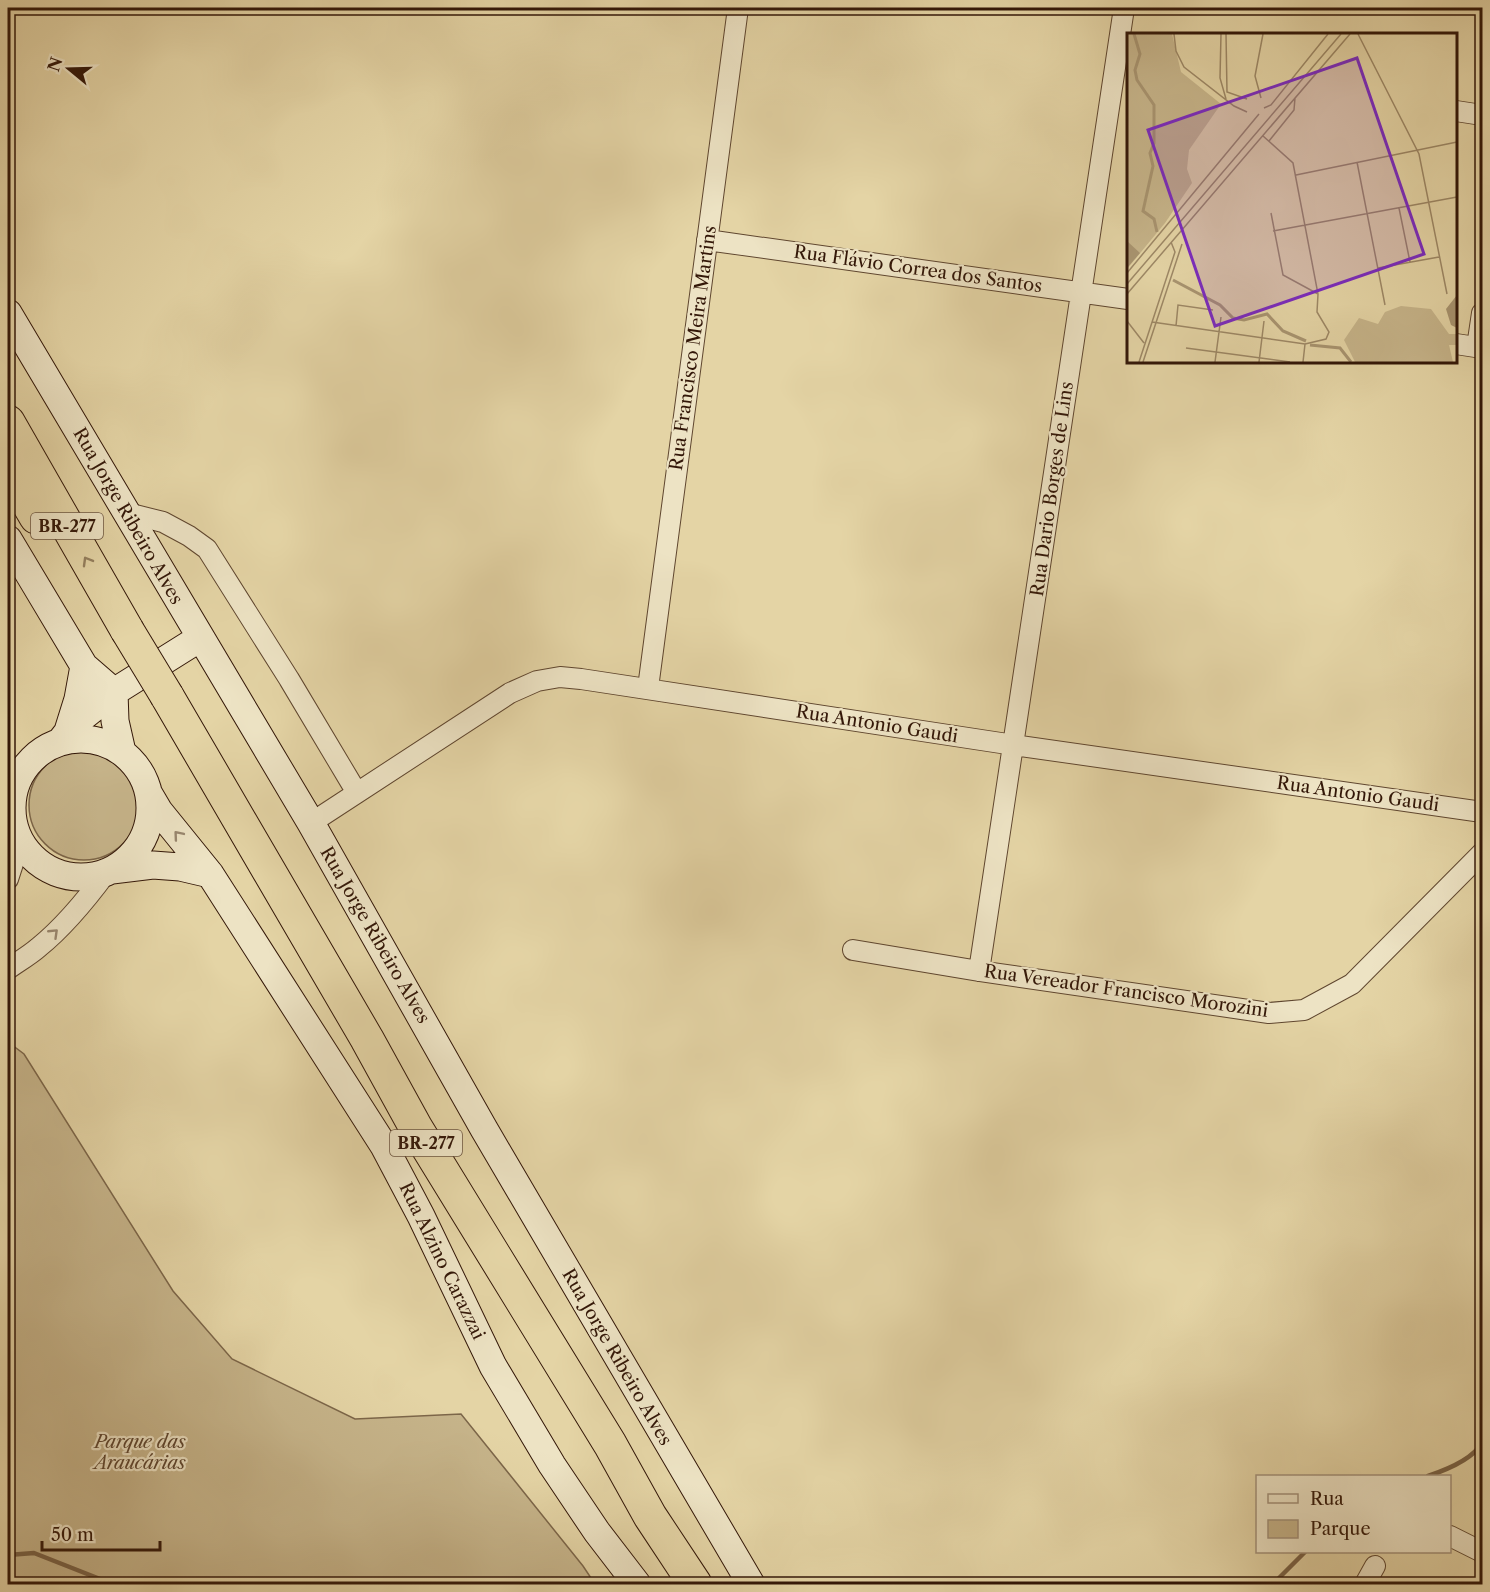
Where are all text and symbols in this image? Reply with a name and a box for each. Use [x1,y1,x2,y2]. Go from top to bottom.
inset map [1127,33,1457,363]
north arrow [39,39,99,99]
text: N [43,54,67,74]
street label: Rua Francisco Meira Martins [665,224,721,472]
street label: Rua Flávio Correa dos Santos [792,241,1044,297]
street label: Rua Dario Borges de Lins [1026,380,1078,598]
street label: Rua Jorge Ribeiro Alves [68,424,188,608]
road number: BR-277 [31,513,103,539]
one-way arrow [83,557,95,568]
street label: Rua Antonio Gaudi [794,700,960,748]
street label: Rua Antonio Gaudi [1275,772,1441,816]
one-way arrow [175,831,186,842]
street label: Rua Jorge Ribeiro Alves [315,843,435,1027]
one-way arrow [46,930,57,941]
street label: Rua Vereador Francisco Morozini [983,960,1270,1022]
road number: BR-277 [390,1130,462,1156]
street label: Rua Alzino Carazzai [394,1179,490,1344]
street label: Rua Jorge Ribeiro Alves [557,1265,677,1449]
park label: Parque das Araucárias [91,1431,186,1474]
legend [1256,1475,1451,1553]
text: Rua [1310,1488,1344,1510]
scale bar [42,1514,160,1552]
text: Parque [1310,1518,1371,1540]
text: 50 m [51,1524,94,1546]

